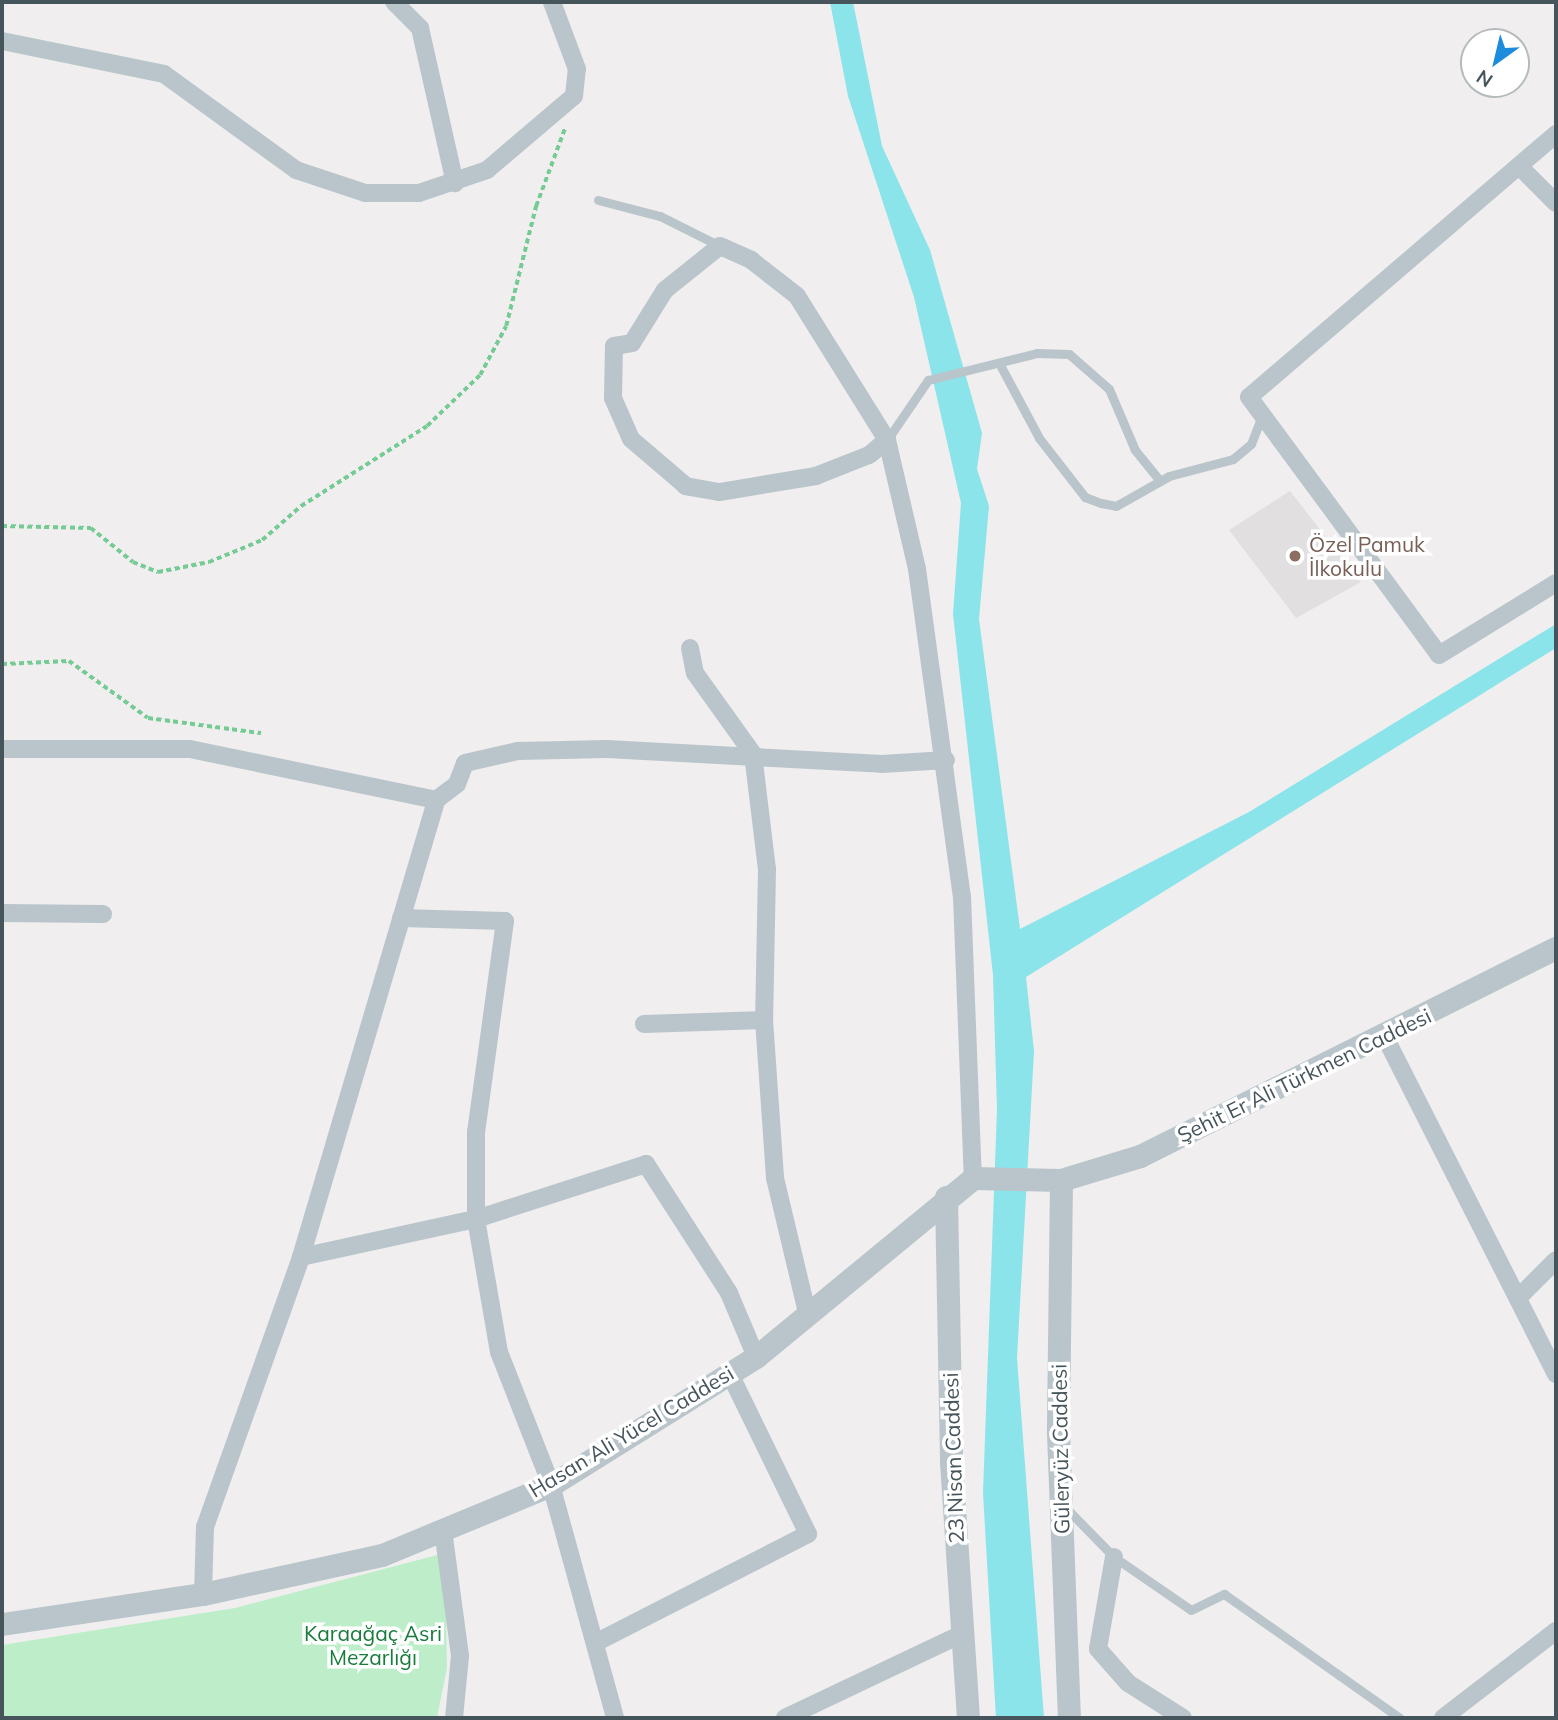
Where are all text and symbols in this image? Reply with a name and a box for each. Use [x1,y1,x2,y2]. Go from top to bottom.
north arrow [1460,28,1530,98]
text: N [1472,65,1497,93]
place label: Özel Pamuk İlkokulu [1309,531,1425,581]
marker: Özel Pamuk İlkokulu [1287,548,1303,564]
street label: Şehit Er Ali Türkmen Caddesi [1173,1003,1435,1147]
street label: Hasan Ali Yücel Caddesi [524,1360,738,1502]
street label: Güleryüz Caddesi [1046,1364,1074,1534]
street label: 23 Nisan Caddesi [937,1372,969,1544]
park label: Karaağaç Asri Mezarlığı [304,1620,442,1670]

